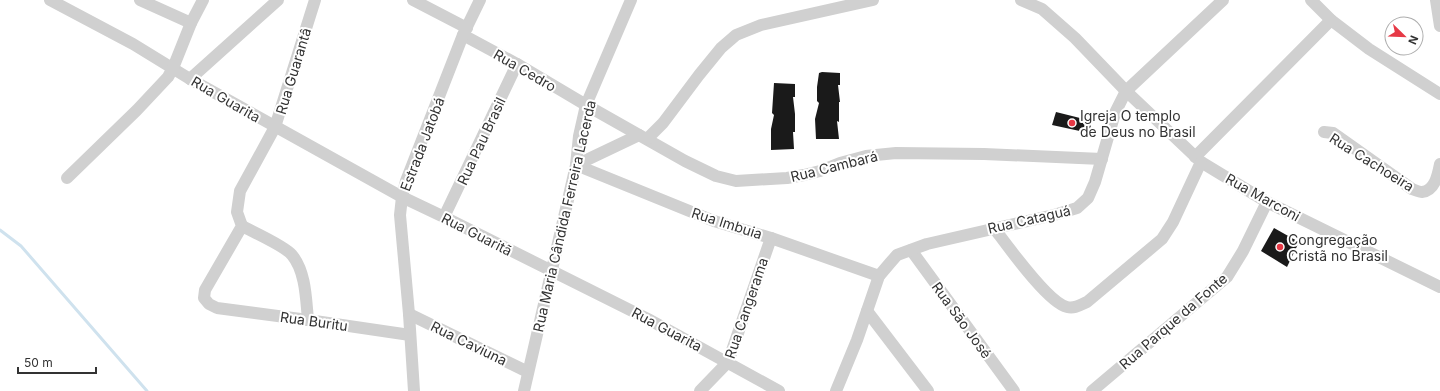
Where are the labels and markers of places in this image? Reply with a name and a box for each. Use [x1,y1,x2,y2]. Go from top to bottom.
place label: Igreja O templo de Deus no Brasil [1080,107,1196,140]
marker: Igreja O templo de Deus no Brasil [1067,118,1077,128]
place label: Congregação Cristã no Brasil [1288,231,1388,264]
marker: Congregação Cristã no Brasil [1275,242,1285,252]

